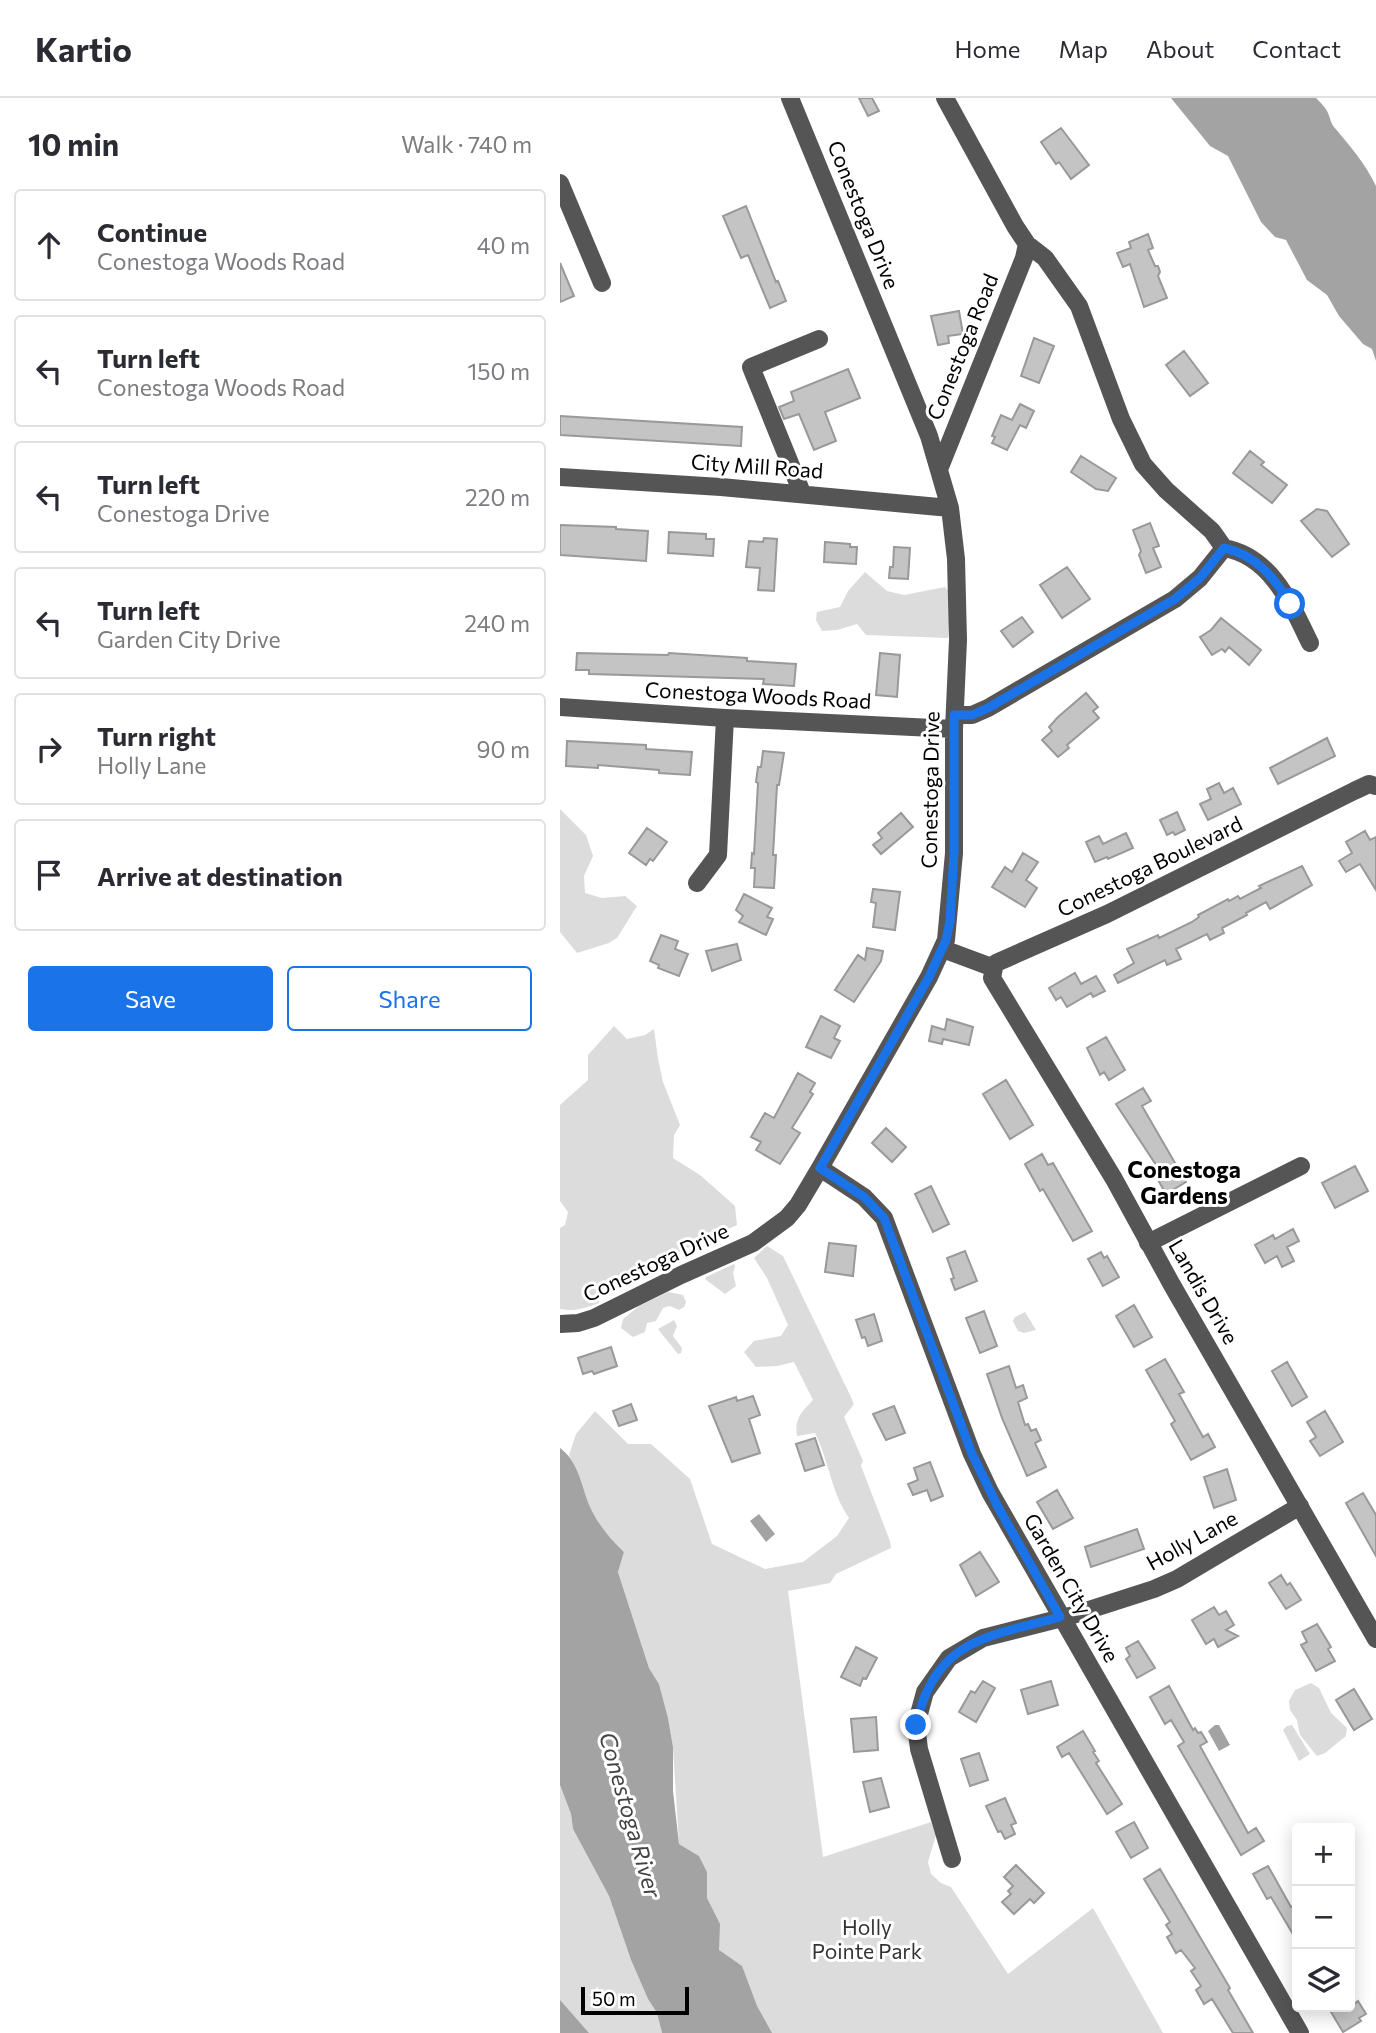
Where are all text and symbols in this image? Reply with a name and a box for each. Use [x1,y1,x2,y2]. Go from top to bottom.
text: Kartio [35,28,132,69]
text: Home [955,34,1021,63]
text: Map [1059,34,1108,63]
text: About [1146,34,1214,63]
text: Contact [1252,34,1341,63]
text: 10 min [28,125,119,162]
text: Walk · 740 m [401,130,532,158]
street label: Conestoga Drive [823,137,905,292]
text: Continue [97,216,207,247]
icon: ahead [30,226,68,264]
text: 40 m [477,231,530,259]
text: Conestoga Woods Road [97,247,345,275]
street label: Conestoga Road [921,270,1002,423]
text: Turn left [97,342,200,373]
icon: left [30,352,68,390]
text: 150 m [467,357,530,385]
text: Conestoga Woods Road [97,373,345,401]
street label: City Mill Road [690,448,824,483]
text: Turn left [97,468,200,499]
icon: left [30,478,68,516]
text: 220 m [465,483,530,511]
text: Conestoga Drive [97,499,270,527]
route start [1274,588,1305,619]
text: Turn left [97,594,200,625]
icon: left [30,604,68,642]
text: 240 m [464,609,530,637]
text: Garden City Drive [97,625,281,653]
street label: Conestoga Woods Road [644,676,872,713]
street label: Conestoga Drive [916,711,943,869]
text: Turn right [97,720,216,751]
icon: right [30,730,68,768]
text: 90 m [477,735,530,763]
text: Holly Lane [97,751,206,779]
street label: Conestoga Boulevard [1053,810,1246,921]
icon: arrive [30,856,68,894]
text: Arrive at destination [97,860,343,891]
button: Save [28,966,273,1031]
button: Share [287,966,532,1031]
district label: Conestoga Gardens [1127,1155,1241,1209]
street label: Conestoga Drive [579,1217,732,1306]
street label: Landis Drive [1164,1234,1244,1348]
street label: Holly Lane [1141,1505,1241,1575]
street label: Garden City Drive [1020,1508,1125,1666]
route end [900,1709,931,1740]
water label: Conestoga River [594,1729,668,1902]
map controls [1292,1823,1355,2012]
button: + [1292,1823,1355,1886]
button: − [1292,1886,1355,1949]
park label: Holly Pointe Park [812,1914,922,1963]
button: layers [1292,1949,1355,2012]
scale bar [581,1984,690,2016]
text: 50 m [592,1987,636,2010]

